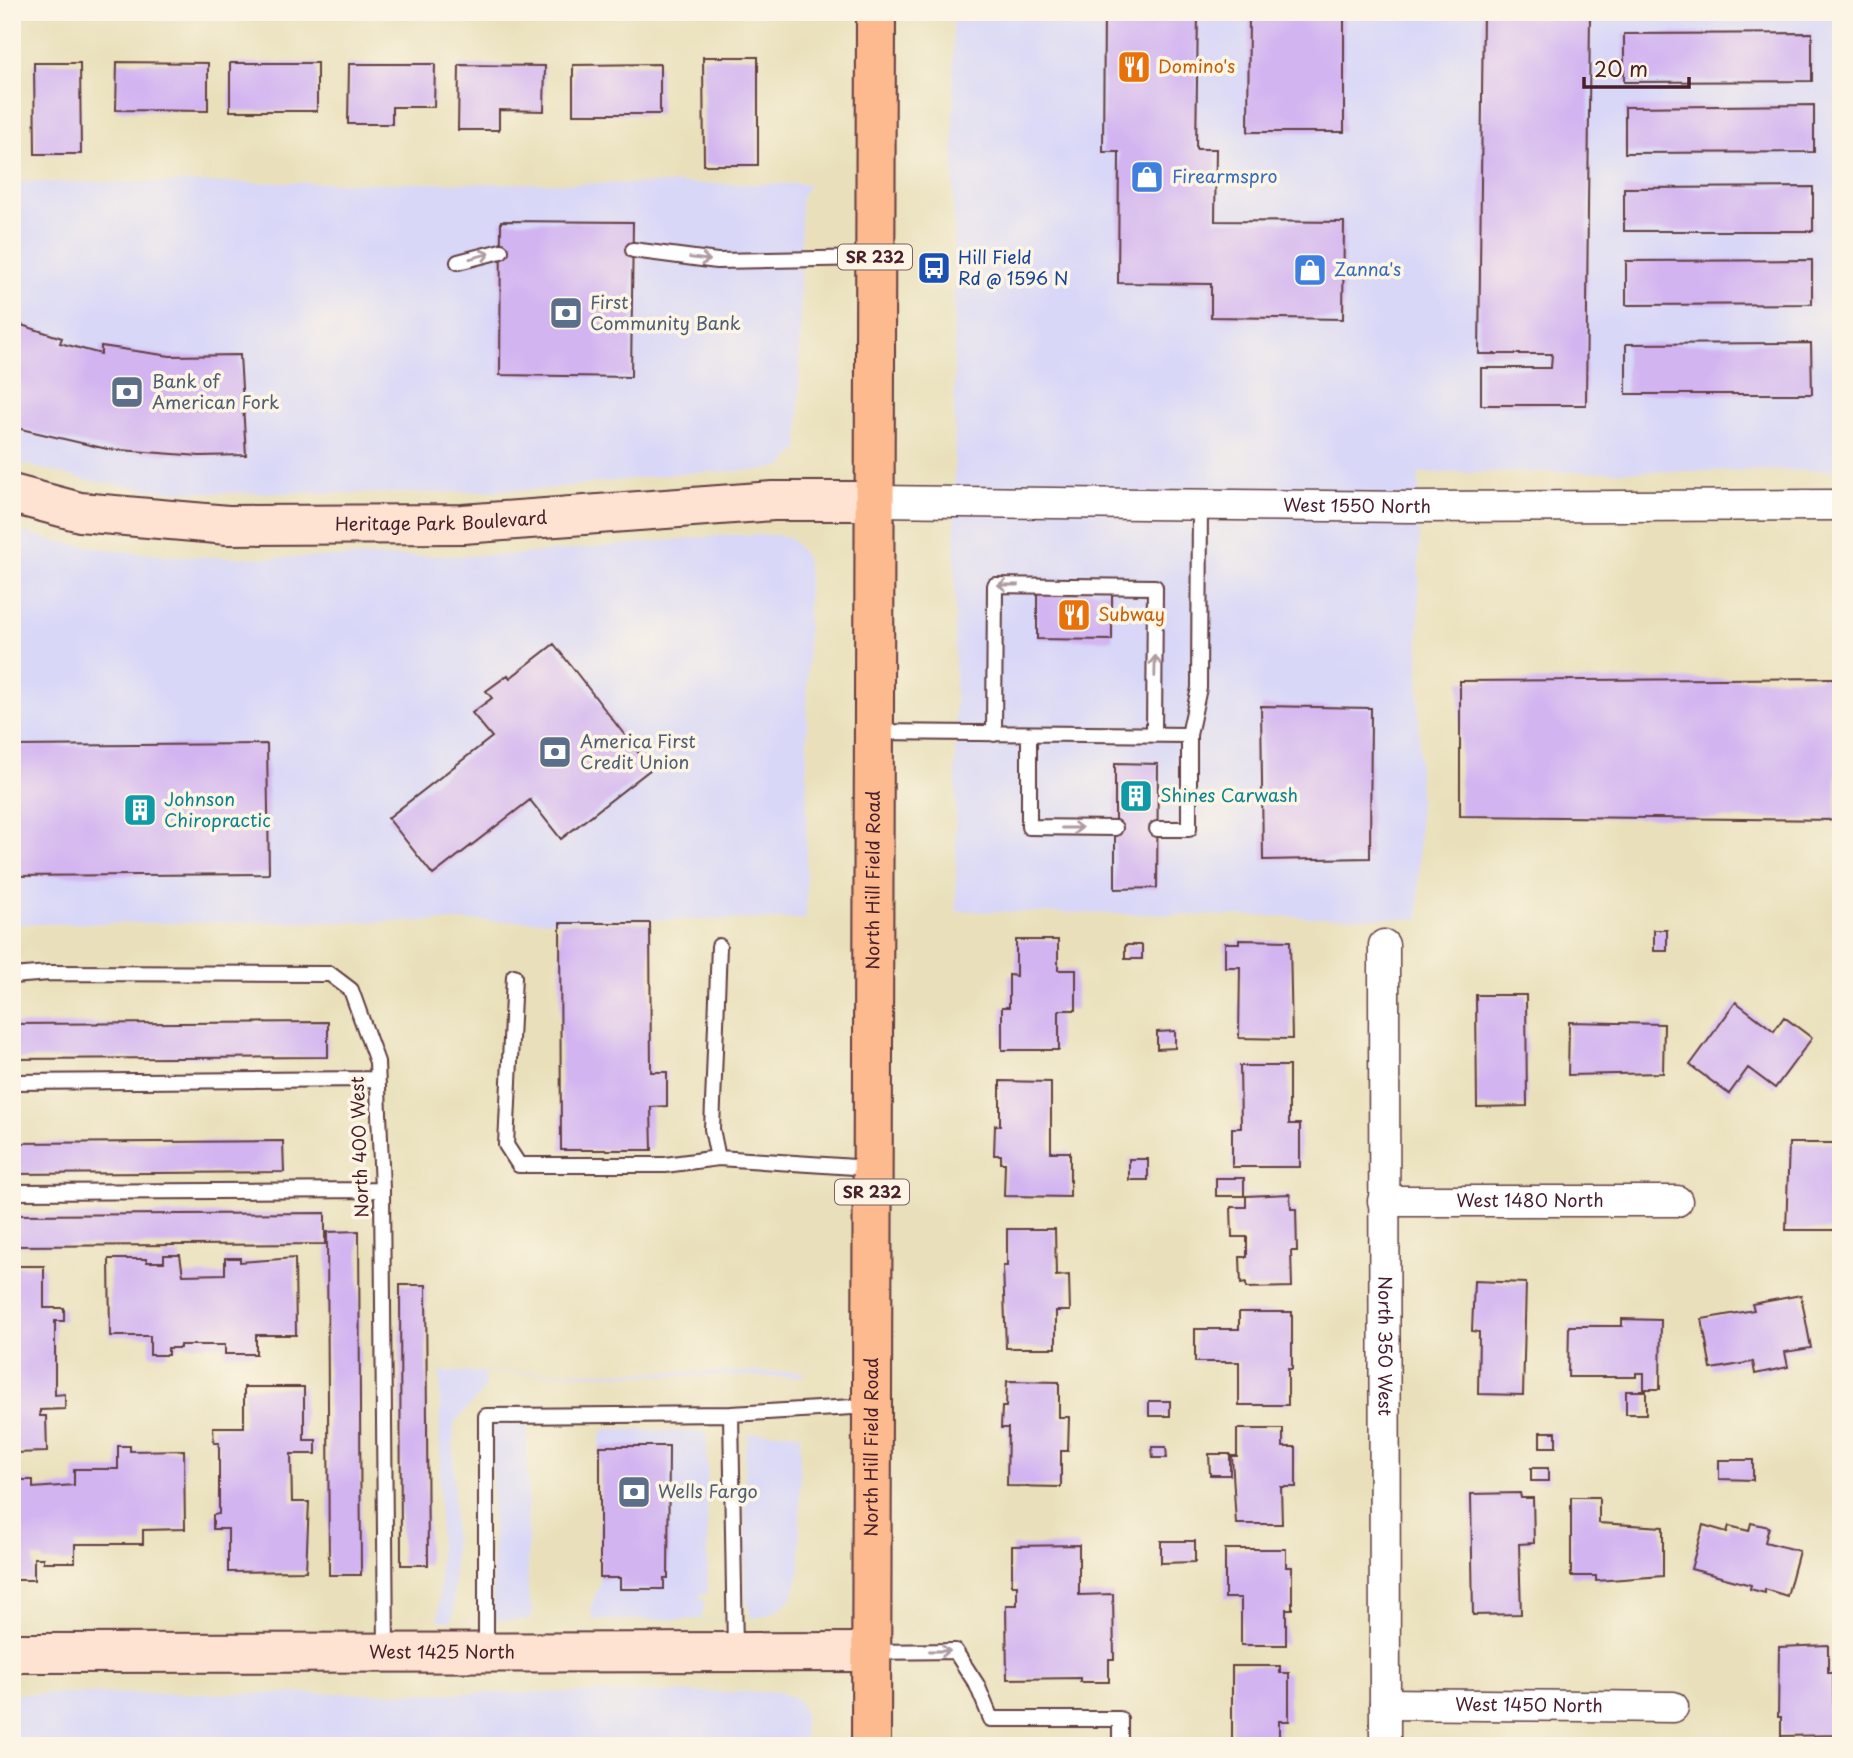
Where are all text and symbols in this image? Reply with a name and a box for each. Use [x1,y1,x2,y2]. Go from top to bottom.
scale bar [1584,46,1688,90]
restaurant icon: Domino's [1115,48,1153,86]
place label: Domino's [1158,52,1235,79]
text: 20 m [1594,52,1648,84]
shop icon: Firearmspro [1128,158,1166,196]
place label: Firearmspro [1172,162,1278,189]
place label: Hill Field Rd @ 1596 N [958,243,1069,291]
road number: SR 232 [838,244,912,270]
one-way arrow [468,249,490,262]
bus stop icon: Hill Field Rd @ 1596 N [915,249,953,287]
shop icon: Zanna's [1291,251,1329,289]
one-way arrow [689,252,711,265]
place label: Zanna's [1334,255,1401,282]
place label: First Community Bank [590,288,741,336]
bank icon: First Community Bank [547,294,585,332]
place label: Bank of American Fork [152,367,279,415]
bank icon: Bank of American Fork [108,373,146,411]
street label: West 1550 North [1283,491,1431,519]
street label: Heritage Park Boulevard [335,503,548,537]
one-way arrow [996,579,1019,592]
restaurant icon: Subway [1055,596,1093,634]
place label: Subway [1098,600,1165,627]
one-way arrow [1148,655,1161,678]
place label: America First Credit Union [580,727,696,775]
bank icon: America First Credit Union [536,733,574,771]
building icon: Shines Carwash [1117,777,1155,815]
place label: Shines Carwash [1160,781,1298,808]
place label: Johnson Chiropractic [164,785,271,833]
street label: North Hill Field Road [858,790,886,970]
building icon: Johnson Chiropractic [121,791,159,829]
one-way arrow [1060,821,1083,835]
street label: North 400 West [343,1076,374,1218]
road number: SR 232 [835,1180,909,1204]
street label: West 1480 North [1456,1186,1604,1213]
street label: North 350 West [1372,1276,1400,1416]
street label: North Hill Field Road [857,1357,884,1537]
bank icon: Wells Fargo [615,1473,653,1511]
place label: Wells Fargo [658,1477,758,1504]
street label: West 1425 North [369,1637,515,1665]
one-way arrow [928,1644,951,1658]
street label: West 1450 North [1455,1690,1603,1718]

